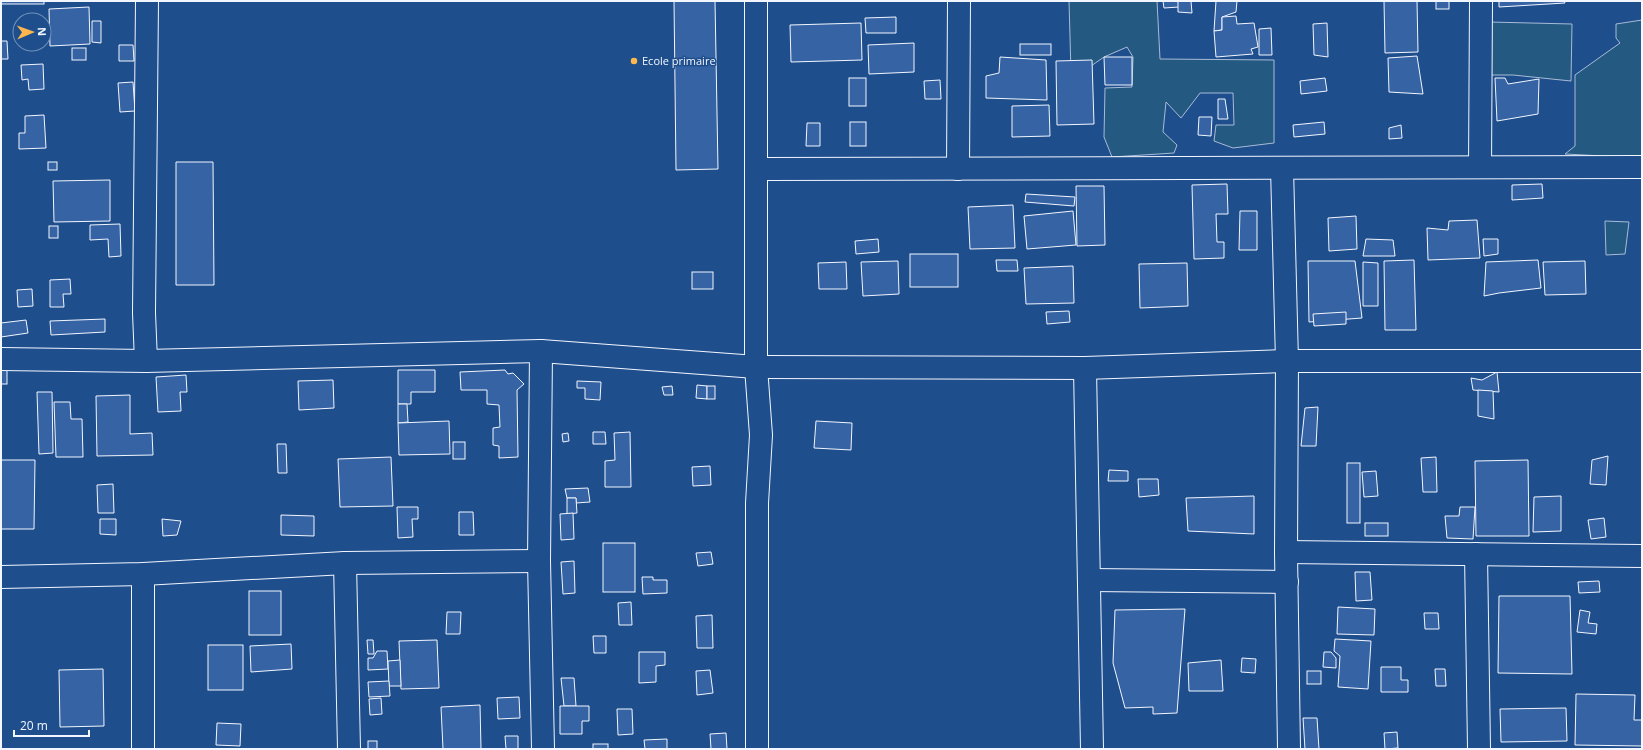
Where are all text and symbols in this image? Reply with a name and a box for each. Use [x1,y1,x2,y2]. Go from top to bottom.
north arrow [12,12,52,52]
text: N [35,27,50,36]
place label: Ecole primaire [642,53,716,68]
marker: Ecole primaire [629,56,639,66]
scale bar [14,712,89,738]
text: 20 m [20,717,48,734]

